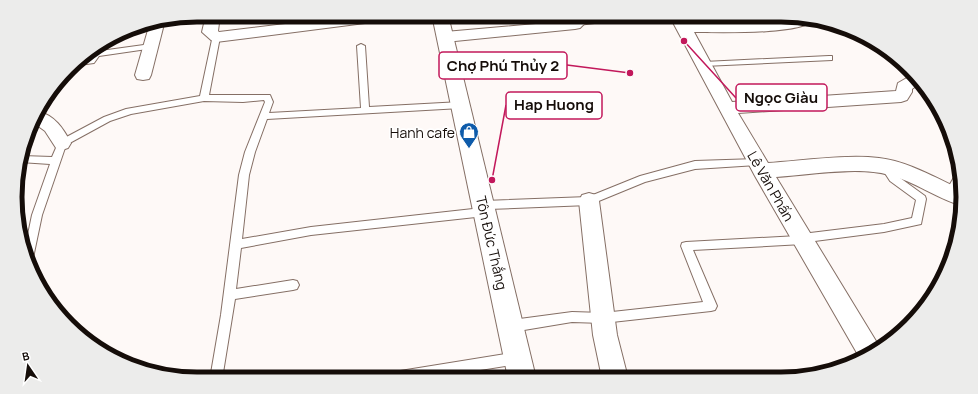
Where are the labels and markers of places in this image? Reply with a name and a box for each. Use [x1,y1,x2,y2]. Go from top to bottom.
callout: Chợ Phú Thủy 2 [439,52,567,79]
callout: Ngọc Giàu [736,84,827,111]
callout: Hap Huong [506,92,602,119]
shop icon: Hanh cafe [458,121,480,149]
place label: Hanh cafe [390,123,455,142]

